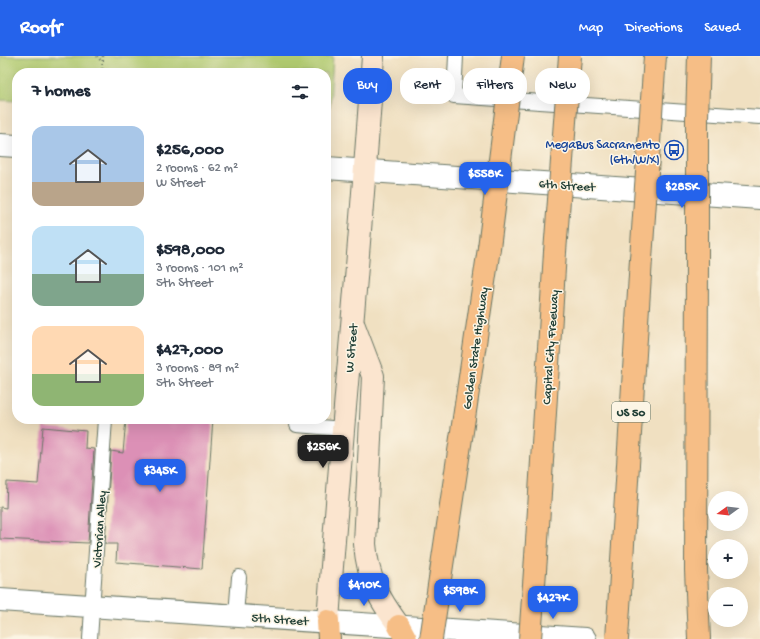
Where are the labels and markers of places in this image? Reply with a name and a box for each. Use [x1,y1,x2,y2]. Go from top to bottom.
place label: MegaBus Sacramento (6th/W/X) [545,138,660,168]
bus stop icon: MegaBus Sacramento (6th/W/X) [663,139,685,161]
pin: $558K [457,162,513,196]
pin: $285K [654,175,710,209]
pin: $256K [295,435,351,469]
pin: $345K [132,459,188,493]
pin: $410K [336,573,392,607]
pin: $598K [432,579,488,613]
pin: $427K [525,586,581,620]

